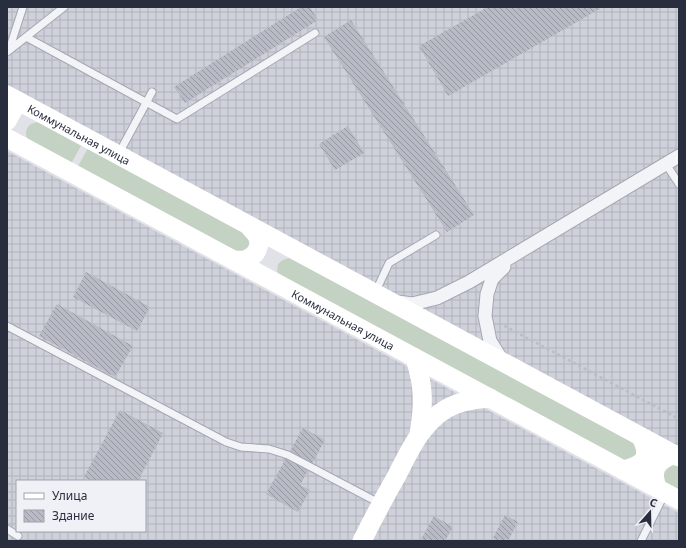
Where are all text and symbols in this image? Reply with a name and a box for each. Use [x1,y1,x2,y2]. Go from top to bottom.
street label: Коммунальная улица [25,100,133,168]
street label: Коммунальная улица [289,285,397,353]
legend [16,480,146,532]
text: Улица [52,487,87,504]
north arrow [630,492,670,532]
text: С [648,494,659,510]
text: Здание [52,507,95,524]

